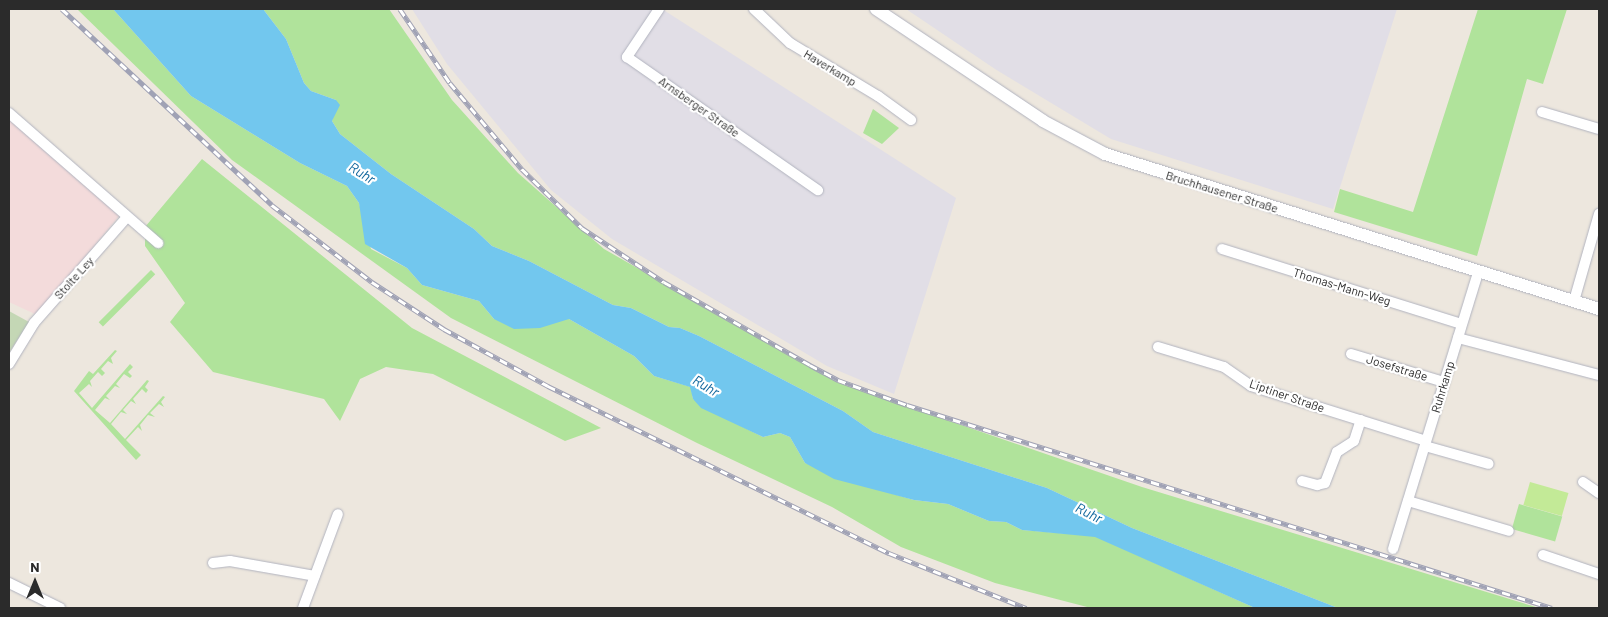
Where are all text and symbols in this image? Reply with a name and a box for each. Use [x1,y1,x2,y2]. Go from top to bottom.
street label: Haverkamp [801,47,859,89]
street label: Arnsberger Straße [656,74,742,140]
water label: Ruhr [346,158,378,188]
street label: Bruchhausener Straße [1164,168,1280,216]
street label: Stolte Ley [51,254,97,302]
street label: Thomas-Mann-Weg [1291,265,1393,309]
street label: Josefstraße [1365,352,1429,384]
street label: Ruhrkamp [1428,359,1458,415]
water label: Ruhr [690,372,722,400]
street label: Liptiner Straße [1248,376,1326,416]
water label: Ruhr [1073,499,1105,527]
north arrow [10,557,60,607]
text: N [30,558,40,575]

